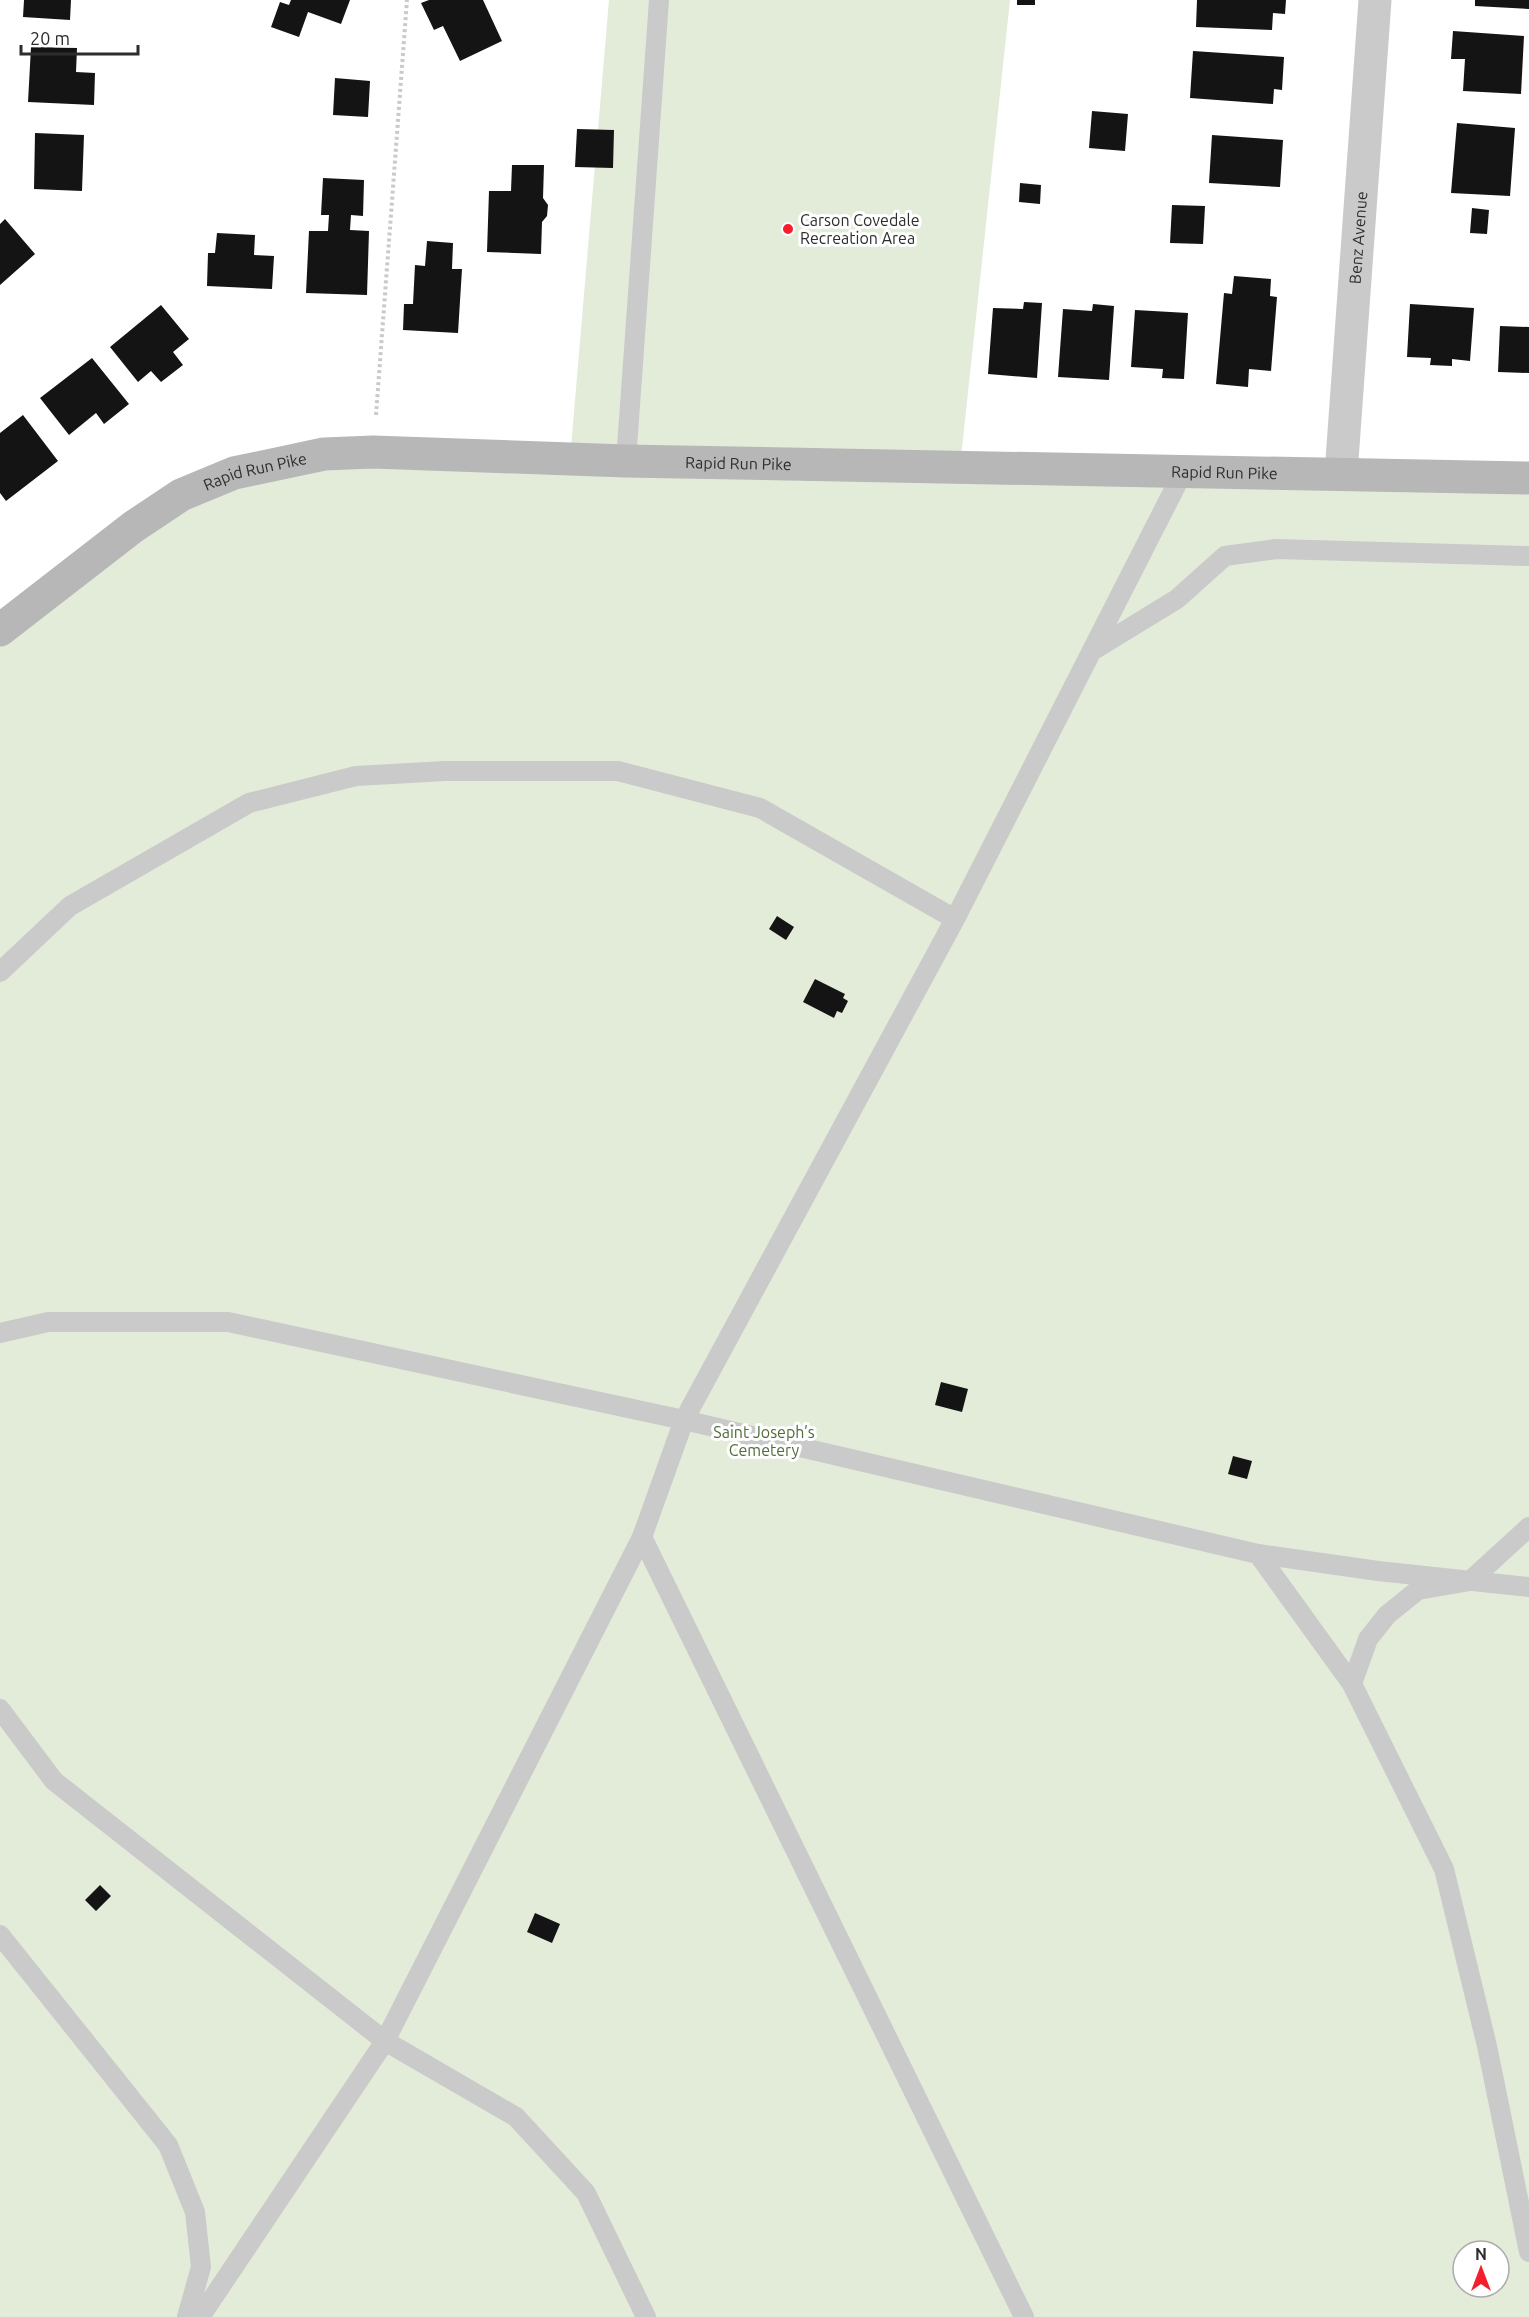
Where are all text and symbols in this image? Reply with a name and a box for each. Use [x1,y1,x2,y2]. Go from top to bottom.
scale bar [21,18,138,56]
text: 20 m [30,28,70,48]
street label: Benz Avenue [1346,191,1370,285]
place label: Carson Covedale Recreation Area [800,211,920,247]
marker: Carson Covedale Recreation Area [781,222,795,236]
street label: Rapid Run Pike [200,449,308,494]
street label: Rapid Run Pike [685,453,792,473]
street label: Rapid Run Pike [1171,462,1278,482]
park label: Saint Joseph’s Cemetery [713,1423,815,1459]
north arrow [1451,2239,1511,2299]
text: N [1475,2245,1487,2263]

